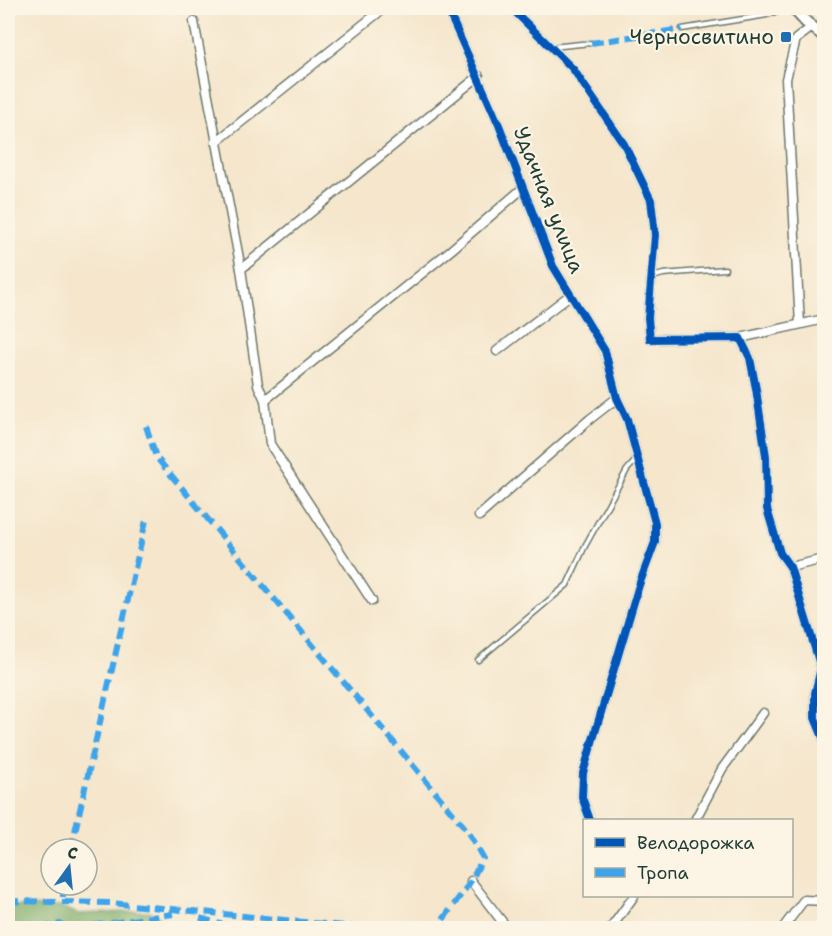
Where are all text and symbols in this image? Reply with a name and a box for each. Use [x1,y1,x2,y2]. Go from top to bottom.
place label: Черносвитино [630,23,774,51]
marker: Черносвитино [779,30,793,44]
street label: Удачная улица [507,122,591,278]
legend [583,819,793,897]
text: Велодорожка [637,831,755,855]
north arrow [39,837,99,897]
text: С [65,842,80,864]
text: Тропа [637,861,689,885]

